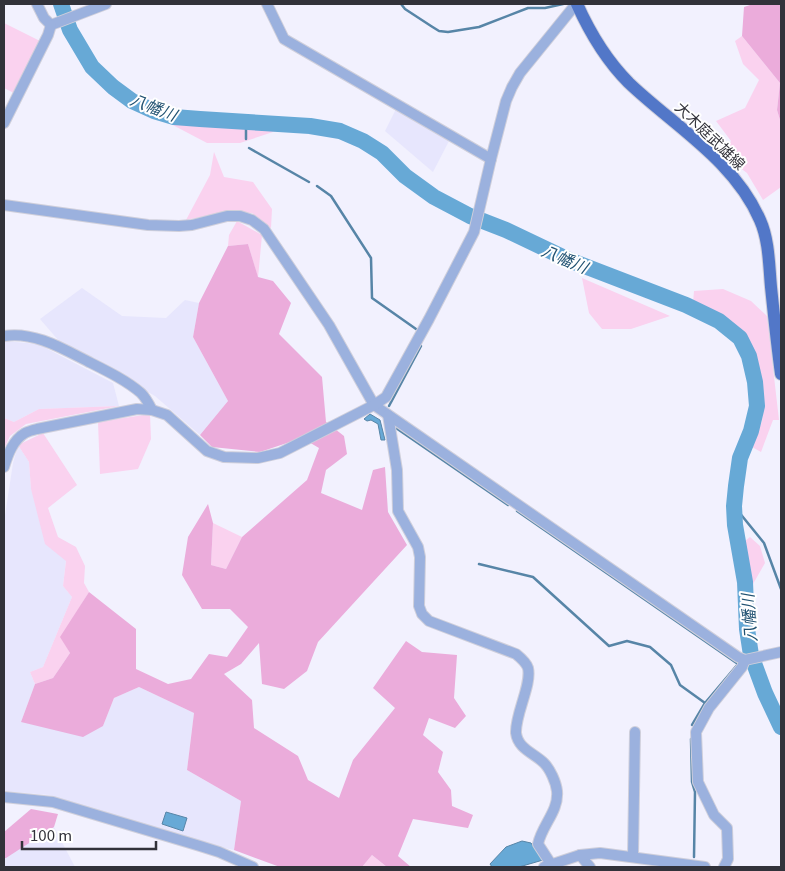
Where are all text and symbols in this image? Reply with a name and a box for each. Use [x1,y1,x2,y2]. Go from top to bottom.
water label: 八幡川 [127,86,183,127]
street label: 大木庭武雄線 [671,96,751,174]
water label: 八幡川 [538,238,594,279]
water label: 八幡川 [734,591,762,643]
scale bar [22,818,156,850]
text: 100 m [30,824,72,845]

